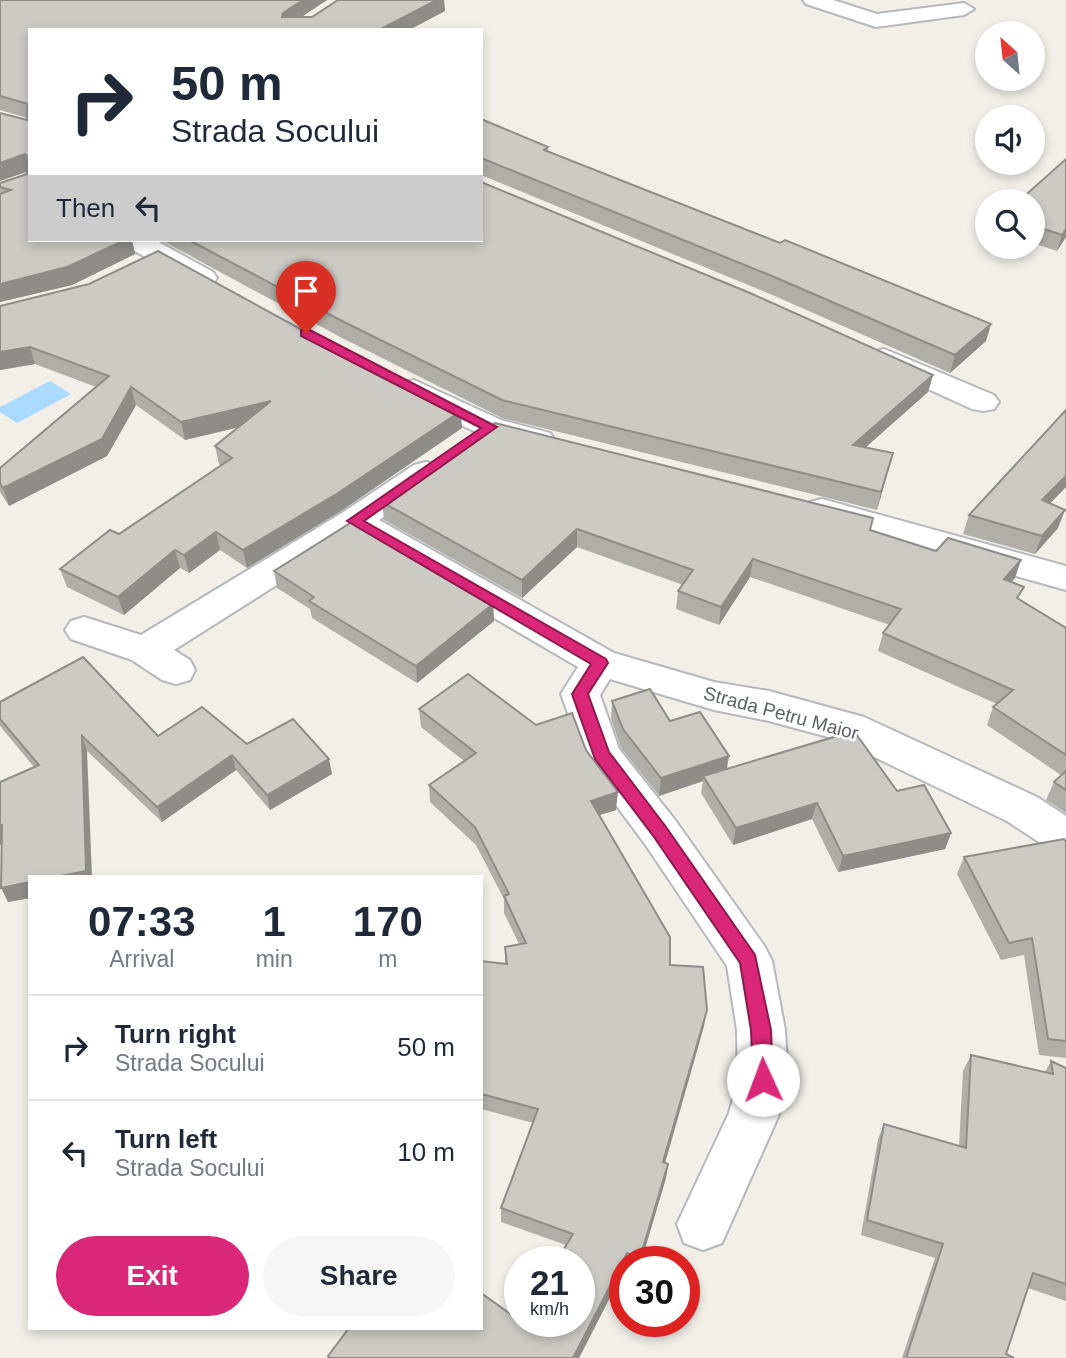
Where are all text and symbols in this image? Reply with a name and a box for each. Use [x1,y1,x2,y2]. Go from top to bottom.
north arrow [975,21,1045,91]
map controls [975,21,1045,259]
icon: right [56,56,147,147]
text: 50 m [171,56,283,110]
button: sound [975,105,1045,175]
text: Strada Socului [171,113,379,149]
icon: left [129,189,167,227]
button: search [975,189,1045,259]
text: Then [56,193,115,223]
pin [276,261,336,333]
icon: arrive [287,272,325,310]
street label: Strada Petru Maior [701,682,861,744]
text: 07:33 [88,898,196,945]
text: 1 [262,898,286,945]
text: 170 [353,898,423,945]
text: Arrival [109,946,174,972]
text: min [256,946,293,972]
text: m [378,946,397,972]
text: Turn right [115,1019,236,1049]
icon: right [56,1029,94,1067]
text: 50 m [397,1032,455,1062]
position arrow [726,1043,800,1117]
text: Strada Socului [115,1050,265,1076]
text: Turn left [115,1124,217,1154]
icon: left [56,1134,94,1172]
text: 10 m [397,1137,455,1167]
text: Strada Socului [115,1155,265,1181]
button: Exit [56,1236,249,1316]
button: Share [263,1236,455,1316]
speed limit sign: 30 [609,1246,700,1337]
text: 21 [530,1263,569,1302]
text: km/h [530,1299,569,1319]

